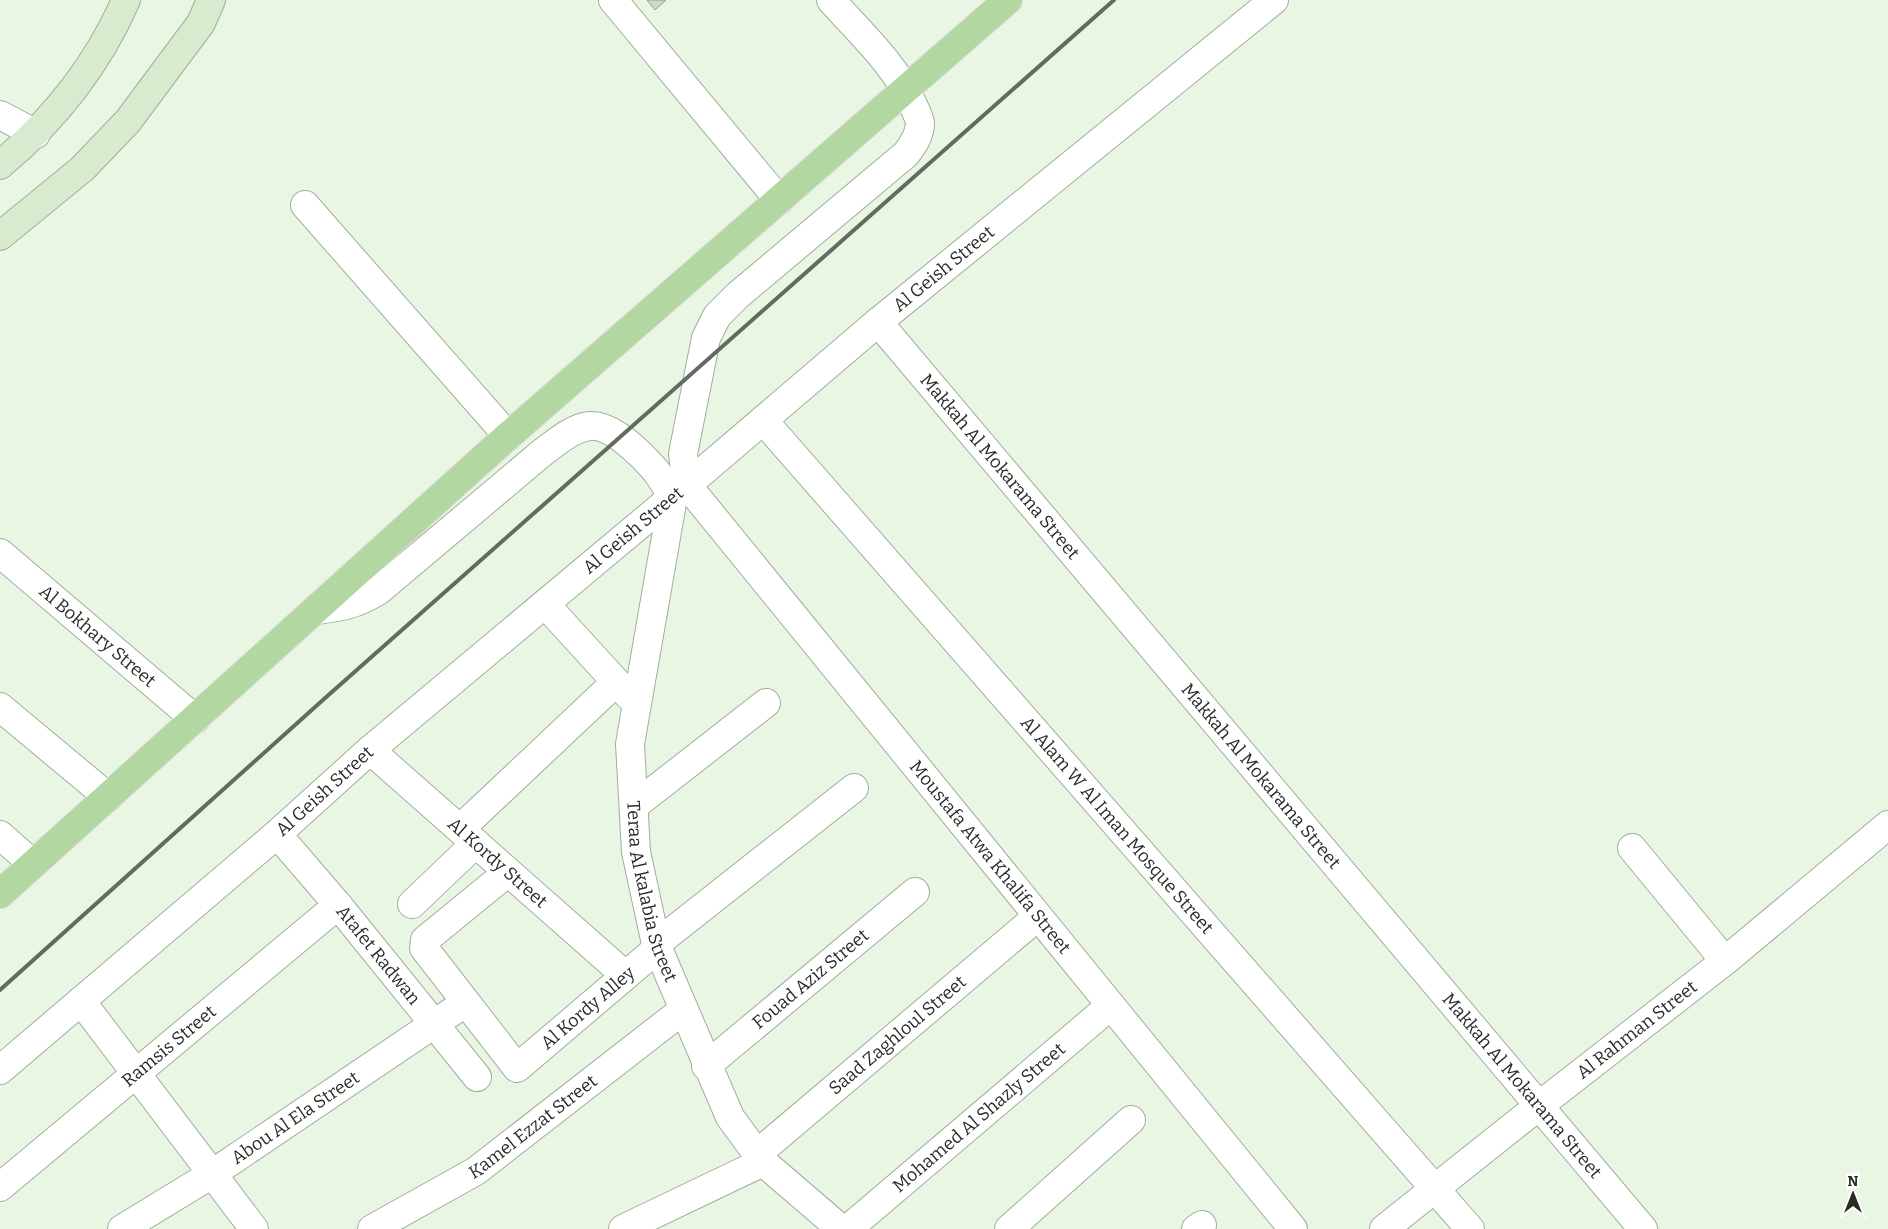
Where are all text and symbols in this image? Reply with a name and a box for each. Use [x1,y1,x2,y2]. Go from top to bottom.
street label: Al Geish Street [888,221,999,316]
street label: Makkah Al Mokarama Street [915,369,1085,564]
street label: Al Geish Street [578,482,688,578]
street label: Al Bokhary Street [35,580,161,692]
street label: Makkah Al Mokarama Street [1177,679,1346,874]
street label: Al Alam W Al Iman Mosque Street [1016,712,1218,939]
street label: Al Geish Street [271,741,378,841]
street label: Moustafa Atwa Khalifa Street [905,756,1076,959]
street label: Teraa Al kalabia Street [622,800,682,986]
street label: Al Kordy Street [443,813,552,913]
street label: Atafet Radwan [332,901,426,1010]
street label: Fouad Aziz Street [748,924,873,1034]
street label: Al Kordy Alley [536,961,640,1054]
street label: Saad Zaghloul Street [824,971,971,1099]
street label: Al Rahman Street [1572,976,1702,1083]
street label: Makkah Al Mokarama Street [1438,988,1607,1183]
street label: Ramsis Street [117,1000,221,1092]
street label: Mohamed Al Shazly Street [888,1038,1070,1197]
street label: Abou Al Ela Street [227,1066,364,1169]
street label: Kamel Ezzat Street [465,1070,602,1184]
north arrow [1828,1169,1878,1219]
text: N [1848,1173,1859,1190]

